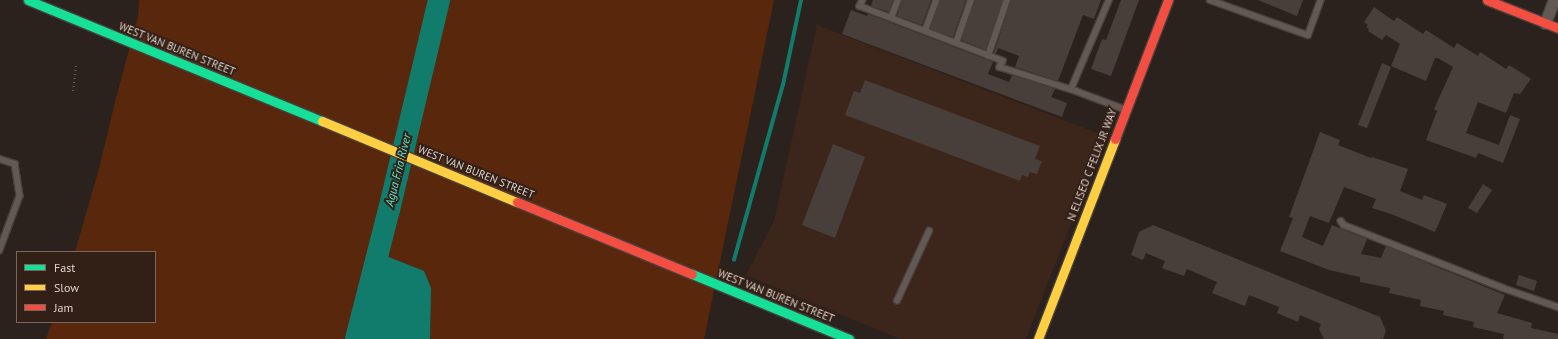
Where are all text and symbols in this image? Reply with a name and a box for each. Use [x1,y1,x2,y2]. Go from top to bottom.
street label: WEST VAN BUREN STREET [116,19,238,79]
street label: N ELISEO C FELIX JR WAY [1064,107,1120,223]
water label: Agua Fria River [382,132,414,208]
street label: WEST VAN BUREN STREET [415,142,537,202]
legend [16,251,156,323]
text: Fast [54,260,75,275]
street label: WEST VAN BUREN STREET [715,266,837,326]
text: Slow [54,280,79,295]
text: Jam [54,300,73,315]

